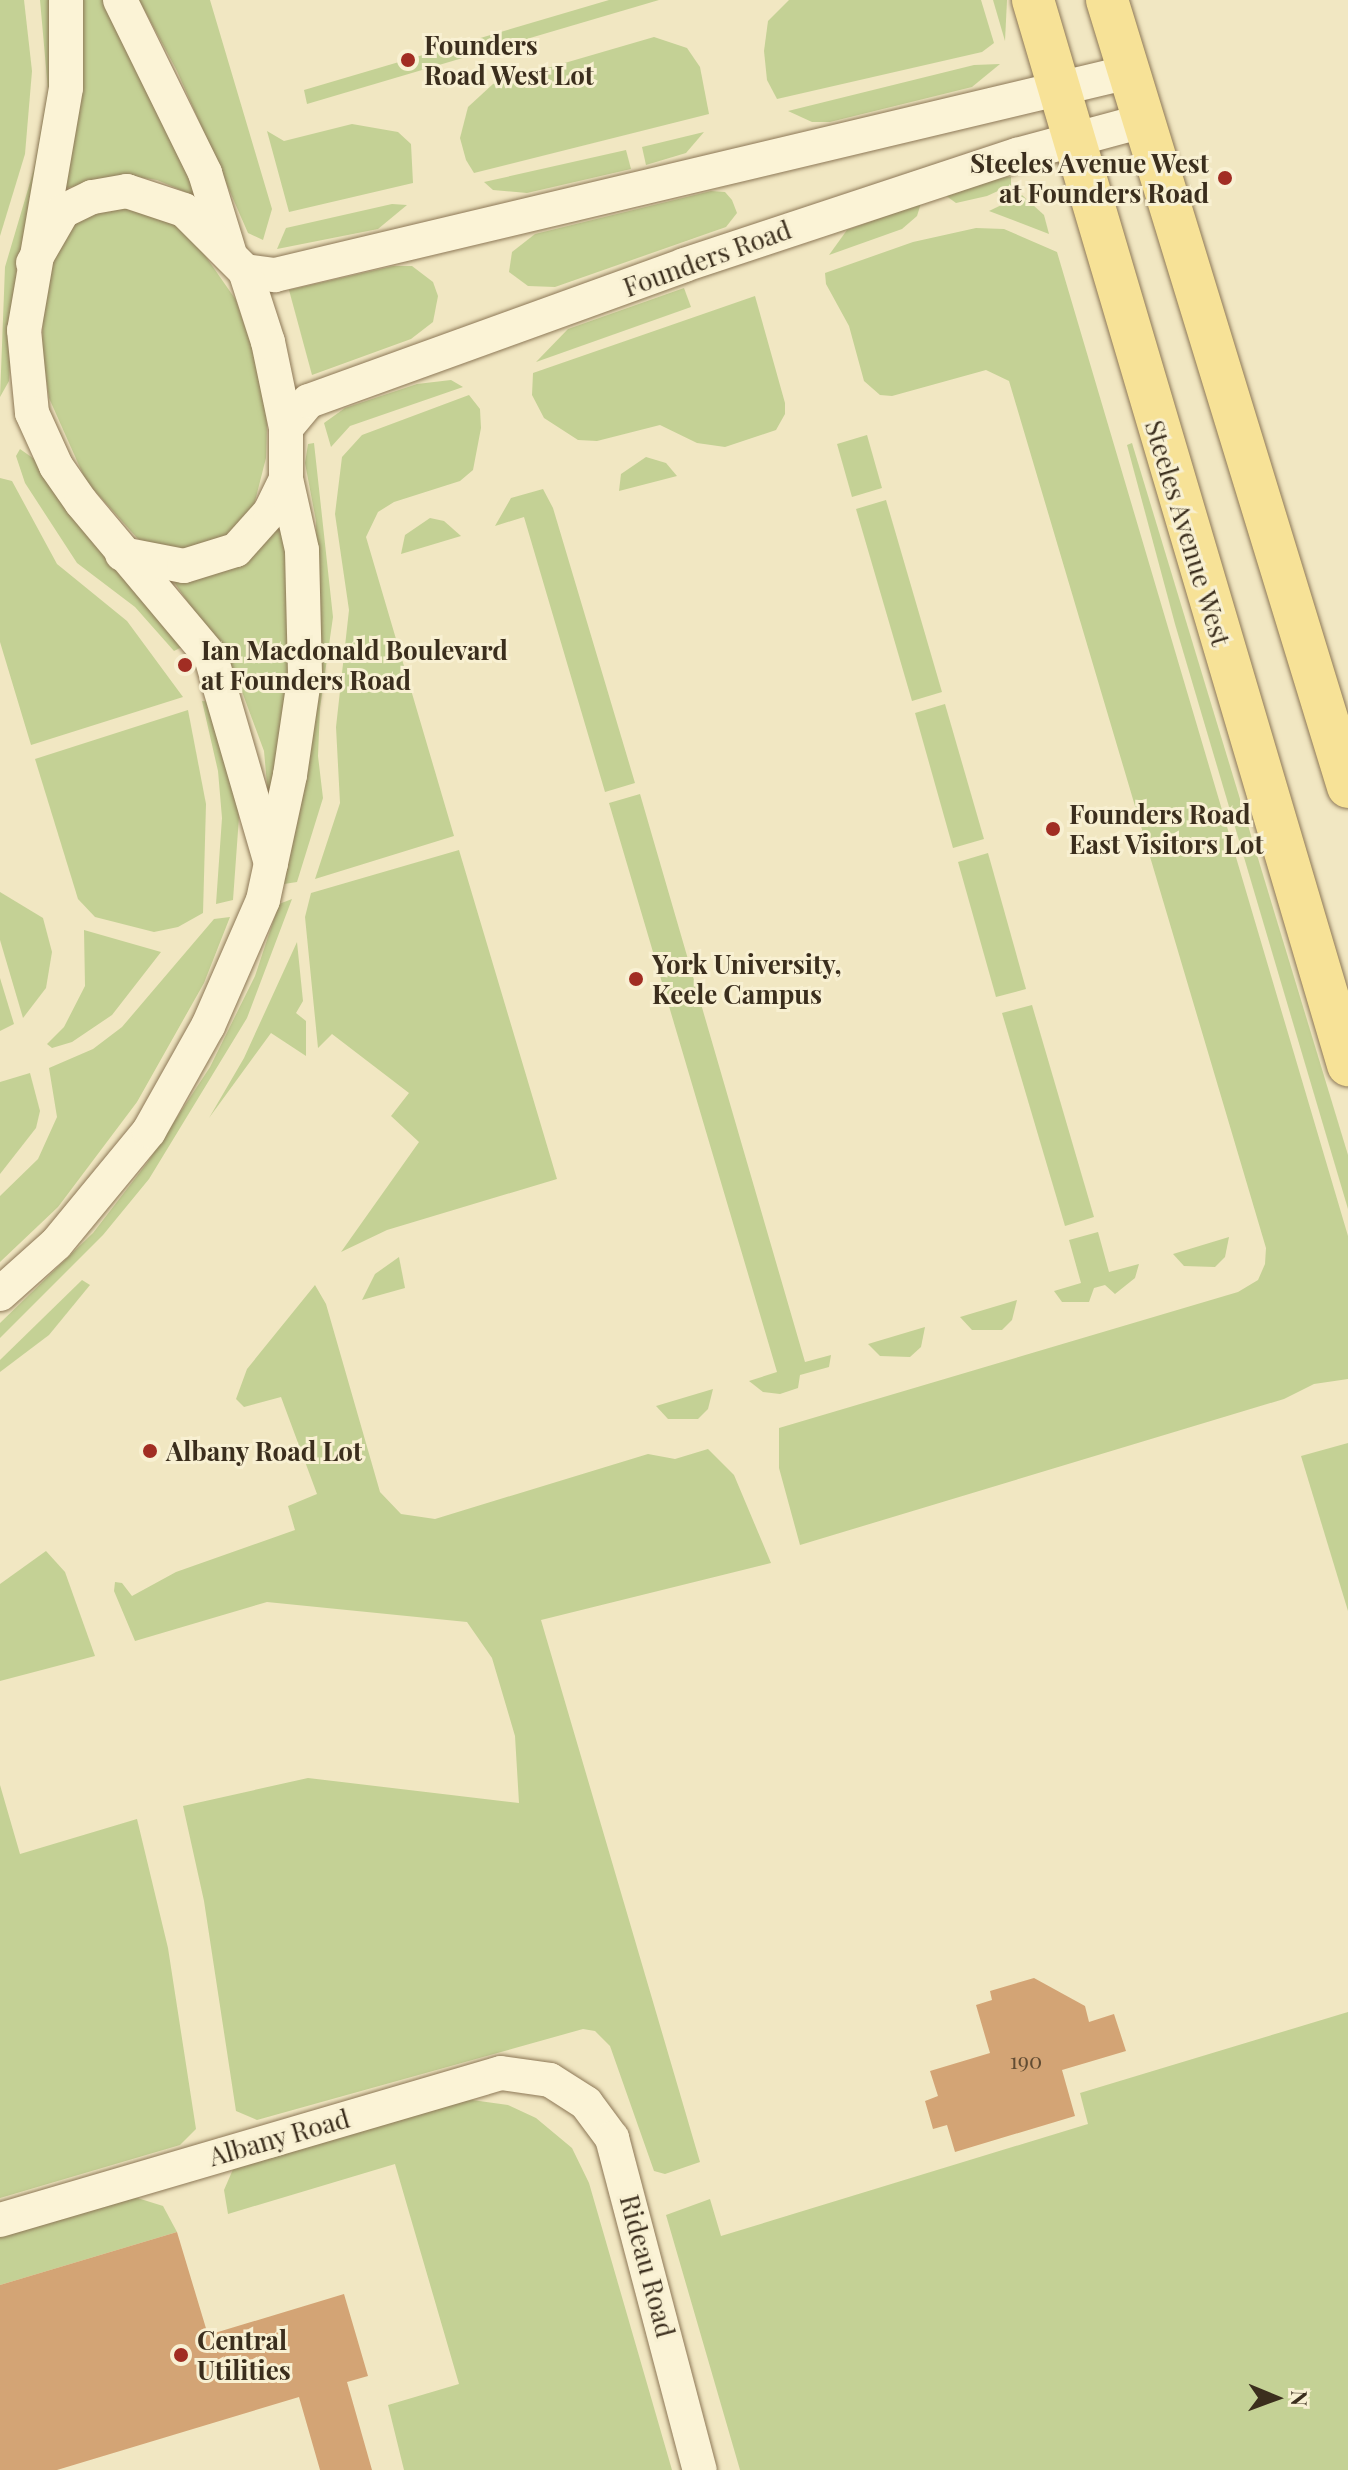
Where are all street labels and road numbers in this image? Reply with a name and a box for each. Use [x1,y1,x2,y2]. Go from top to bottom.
street label: Founders Road [619,213,795,303]
street label: Steeles Avenue West [1139,416,1237,650]
street label: Albany Road [205,2102,353,2172]
street label: Rideau Road [614,2191,682,2341]

